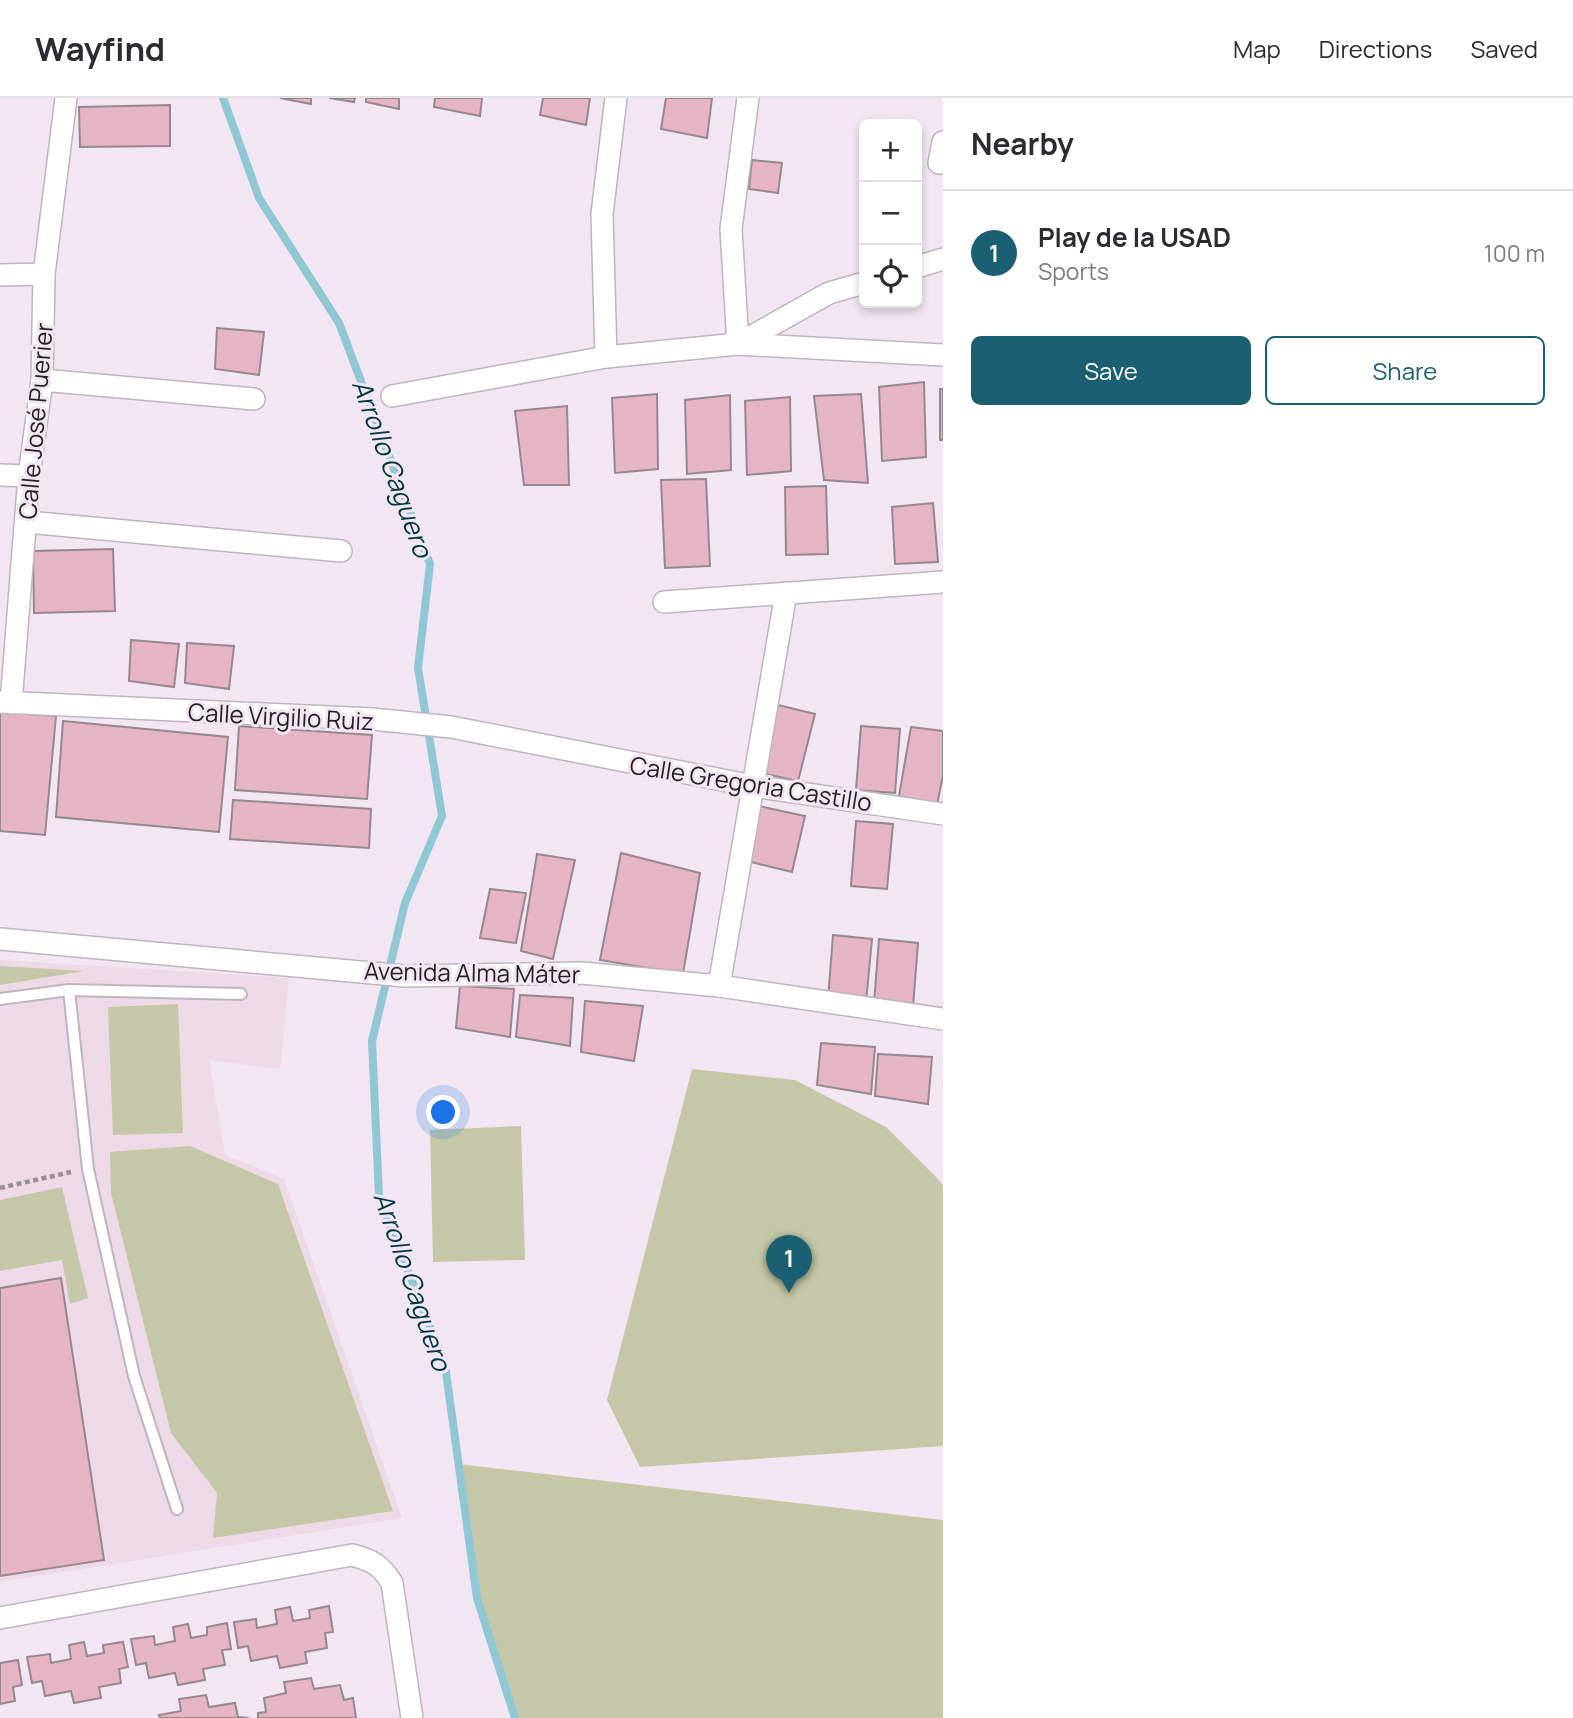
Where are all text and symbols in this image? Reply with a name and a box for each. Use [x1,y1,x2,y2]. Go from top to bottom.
text: Wayfind [35,26,165,71]
text: Map [1233,32,1281,65]
text: Directions [1319,32,1432,65]
text: Saved [1470,32,1538,65]
map controls [859,119,922,308]
button: + [859,119,922,182]
text: Nearby [971,123,1074,164]
button: − [859,182,922,245]
text: Play de la USAD [1038,219,1231,255]
text: 1 [989,237,999,269]
text: 100 m [1484,237,1545,269]
button: locate [859,245,922,308]
text: Sports [1038,255,1109,287]
street label: Calle José Puerier [10,321,60,521]
button: Save [971,336,1251,405]
button: Share [1265,336,1545,405]
water label: Arrollo Caguero [344,374,442,563]
street label: Calle Virgilio Ruiz [187,695,375,737]
street label: Calle Gregoria Castillo [628,748,874,818]
street label: Avenida Alma Máter [364,954,581,990]
your location [426,1095,460,1129]
water label: Arrollo Caguero [366,1187,461,1377]
pin: 1 [766,1235,812,1293]

